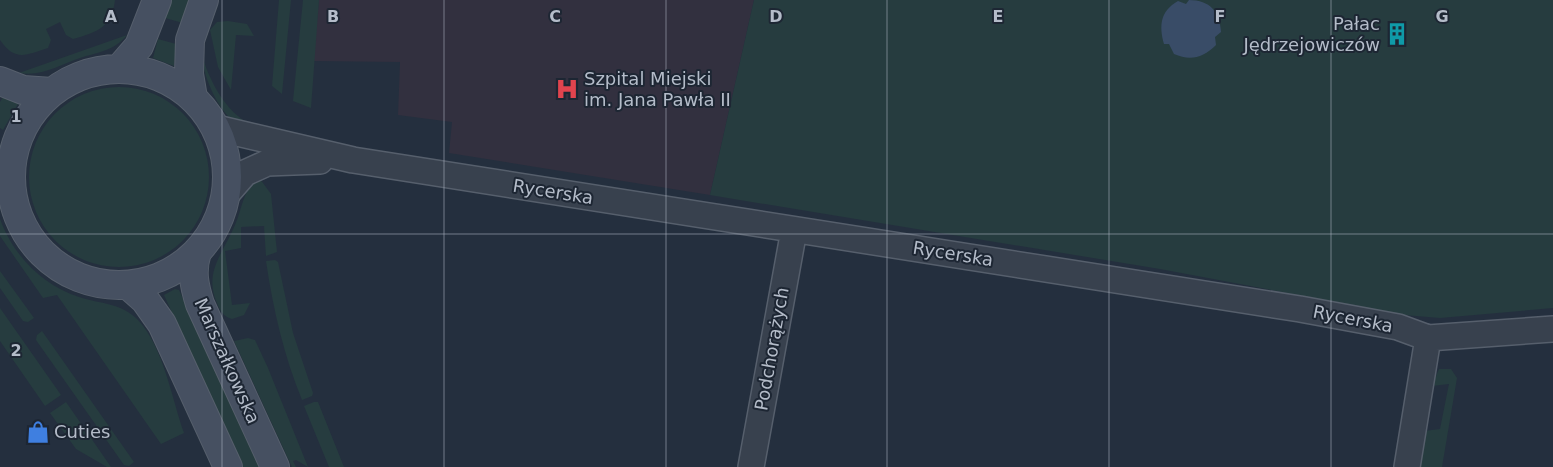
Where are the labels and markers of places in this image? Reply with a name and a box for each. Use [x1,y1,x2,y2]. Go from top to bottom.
place label: Pałac Jędrzejowiczów [1242,13,1380,55]
building icon: Pałac Jędrzejowiczów [1384,21,1410,47]
place label: Szpital Miejski im. Jana Pawła II [584,68,731,110]
hospital icon: Szpital Miejski im. Jana Pawła II [554,76,580,102]
shop icon: Cuties [25,419,51,445]
place label: Cuties [54,421,111,442]

